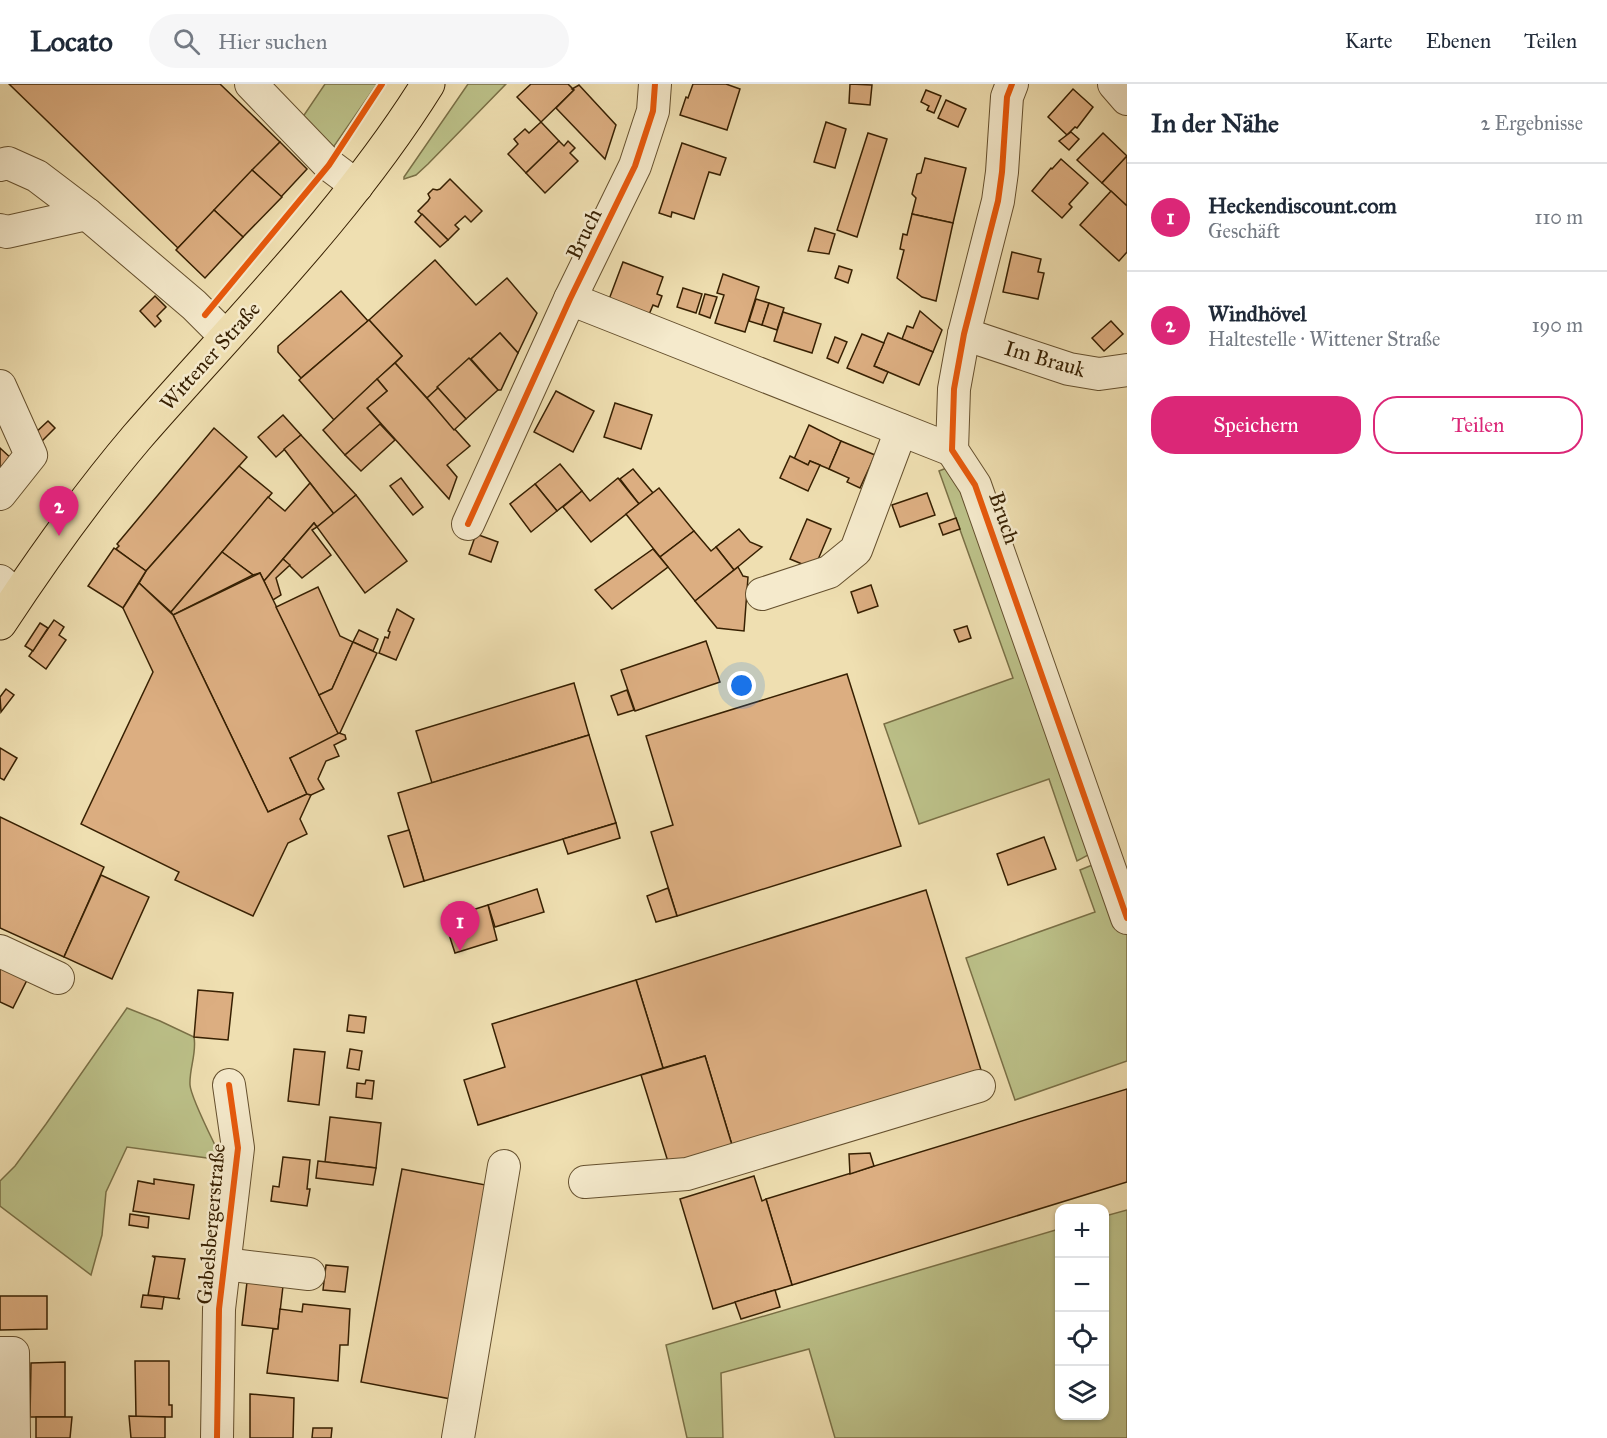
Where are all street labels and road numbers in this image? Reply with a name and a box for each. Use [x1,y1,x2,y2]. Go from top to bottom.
street label: Bruch [561,204,608,264]
street label: Wittener Straße [154,296,266,416]
street label: Im Brauk [1002,335,1089,383]
street label: Bruch [983,488,1025,548]
street label: Gabelsbergerstraße [191,1142,231,1305]

